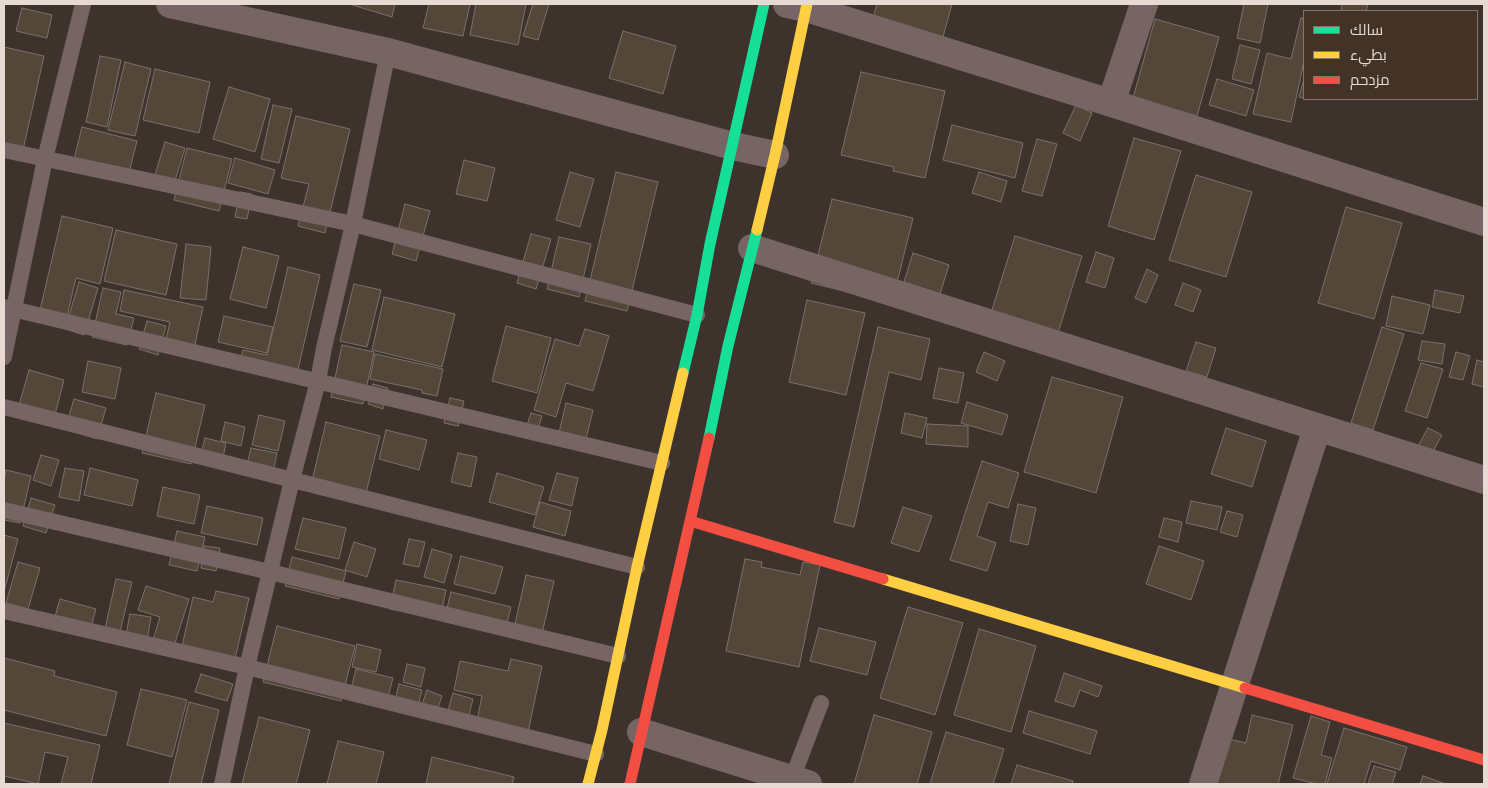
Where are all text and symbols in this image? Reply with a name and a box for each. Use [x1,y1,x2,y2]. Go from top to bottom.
legend [1303,10,1478,100]
text: سالك [1350,19,1383,40]
text: بطيء [1350,44,1387,65]
text: مزدحم [1350,69,1390,90]

